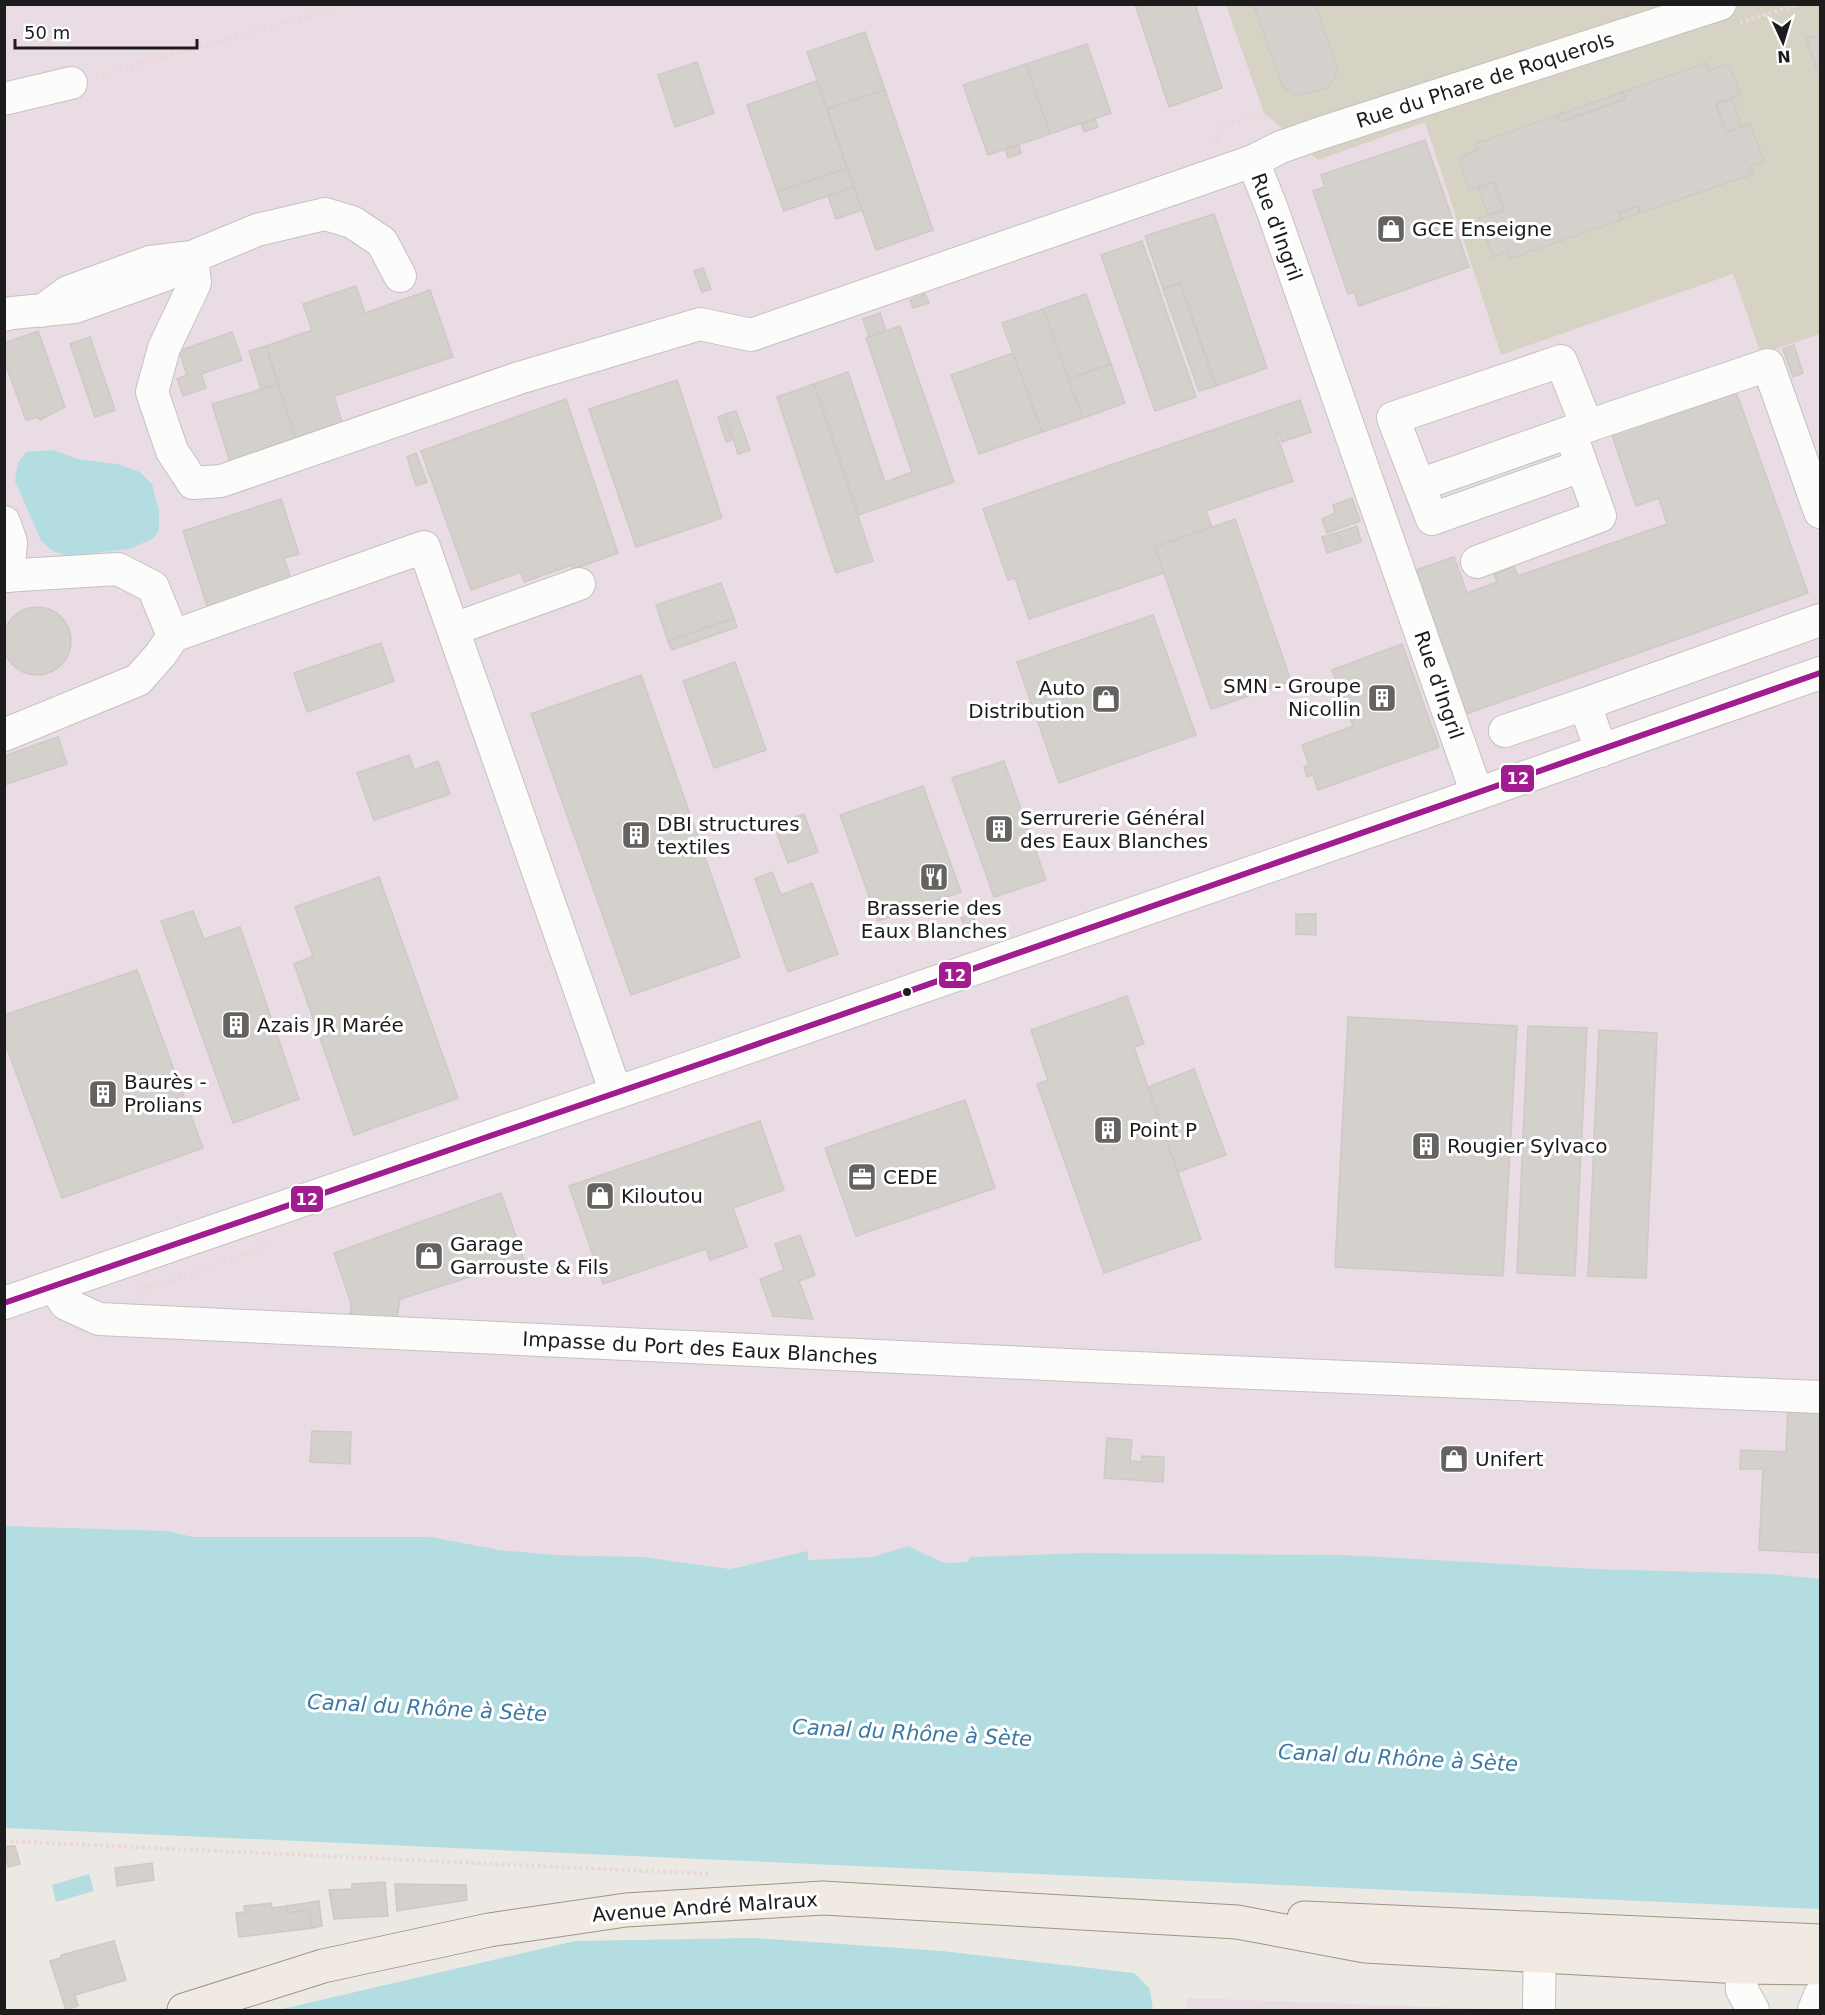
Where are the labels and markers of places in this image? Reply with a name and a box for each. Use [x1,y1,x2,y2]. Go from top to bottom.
shop icon: GCE Enseigne [1375,213,1407,245]
place label: GCE Enseigne [1412,217,1552,241]
place label: SMN - Groupe Nicollin [1223,674,1361,721]
place label: Auto Distribution [968,676,1085,723]
building icon: SMN - Groupe Nicollin [1366,682,1398,714]
shop icon: Auto Distribution [1090,683,1122,715]
place label: Serrurerie Général des Eaux Blanches [1020,806,1208,853]
place label: DBI structures textiles [657,812,800,859]
building icon: Serrurerie Général des Eaux Blanches [983,813,1015,845]
building icon: DBI structures textiles [620,819,652,851]
restaurant icon: Brasserie des Eaux Blanches [918,861,950,893]
place label: Brasserie des Eaux Blanches [861,896,1007,943]
unlabelled marker [901,986,913,998]
building icon: Azais JR Marée [220,1009,252,1041]
place label: Azais JR Marée [257,1013,404,1037]
place label: Baurès - Prolians [124,1070,207,1117]
building icon: Baurès - Prolians [87,1078,119,1110]
building icon: Point P [1092,1114,1124,1146]
place label: Point P [1129,1118,1197,1142]
building icon: Rougier Sylvaco [1410,1130,1442,1162]
place label: Rougier Sylvaco [1447,1134,1607,1158]
office icon: CEDE [846,1161,878,1193]
place label: CEDE [883,1165,938,1189]
shop icon: Kiloutou [584,1180,616,1212]
place label: Kiloutou [621,1184,703,1208]
place label: Garage Garrouste & Fils [450,1232,609,1279]
shop icon: Garage Garrouste & Fils [413,1240,445,1272]
shop icon: Unifert [1438,1443,1470,1475]
place label: Unifert [1475,1447,1543,1471]

